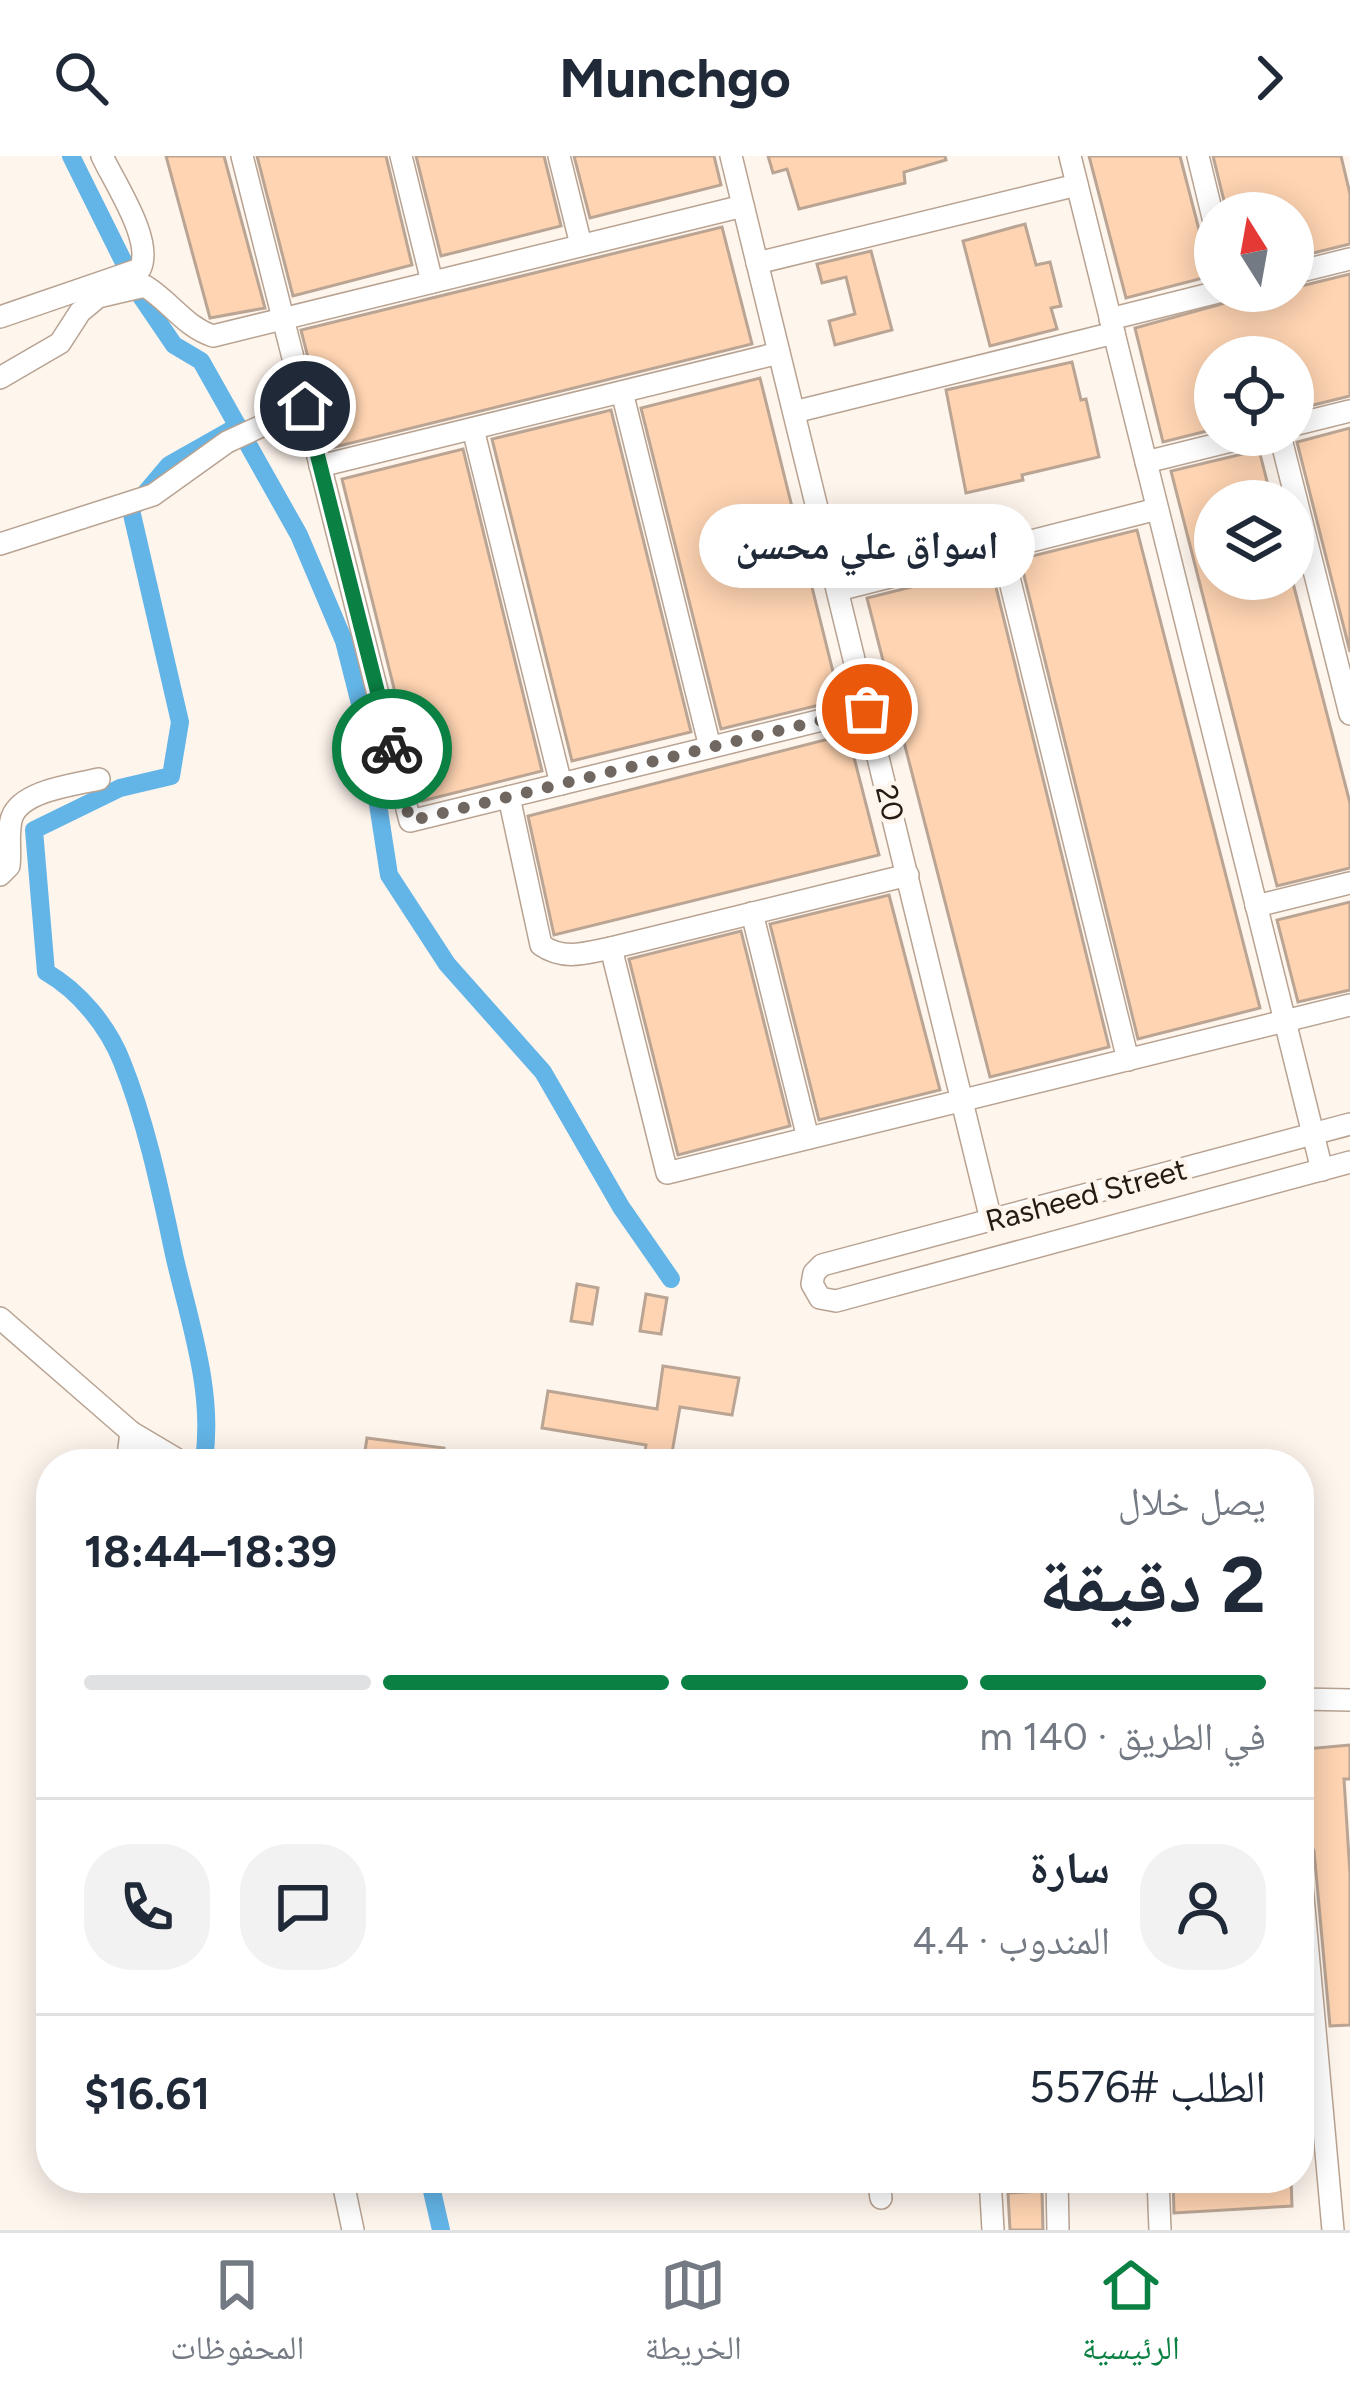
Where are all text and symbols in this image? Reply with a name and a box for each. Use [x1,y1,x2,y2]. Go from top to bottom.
icon: search [48,45,114,111]
icon: forward [1236,45,1302,111]
text: Munchgo [559,46,791,111]
north arrow [1194,192,1314,312]
map controls [1194,192,1314,600]
button: locate [1194,336,1314,456]
pin [254,355,356,457]
icon: home [272,373,338,439]
button: layers [1194,480,1314,600]
callout: اسواق علي محسن [699,505,1035,589]
text: اسواق علي محسن [735,522,999,569]
pin [816,658,918,760]
icon: bag [834,676,900,742]
courier [332,689,452,809]
icon: bike [359,716,425,782]
street label: 20 [868,781,912,825]
street label: Rasheed Street [981,1150,1191,1240]
text: يصل خلال [1118,1478,1266,1525]
text: 18:39–18:44 [84,1524,337,1578]
text: 2 دقيقة [1038,1538,1266,1632]
text: في الطريق · 140 m [980,1713,1266,1760]
text: سارة [1029,1840,1110,1894]
button: phone [84,1844,210,1970]
button: chat [240,1844,366,1970]
button: person [1140,1844,1266,1970]
text: المندوب · 4.4 [912,1917,1110,1964]
text: الطلب #5576 [1029,2059,1266,2113]
text: $16.61 [84,2066,210,2120]
tab: المحفوظات [170,2252,304,2380]
tab: الخريطة [645,2252,742,2380]
tab: الرئيسية [1082,2252,1180,2380]

